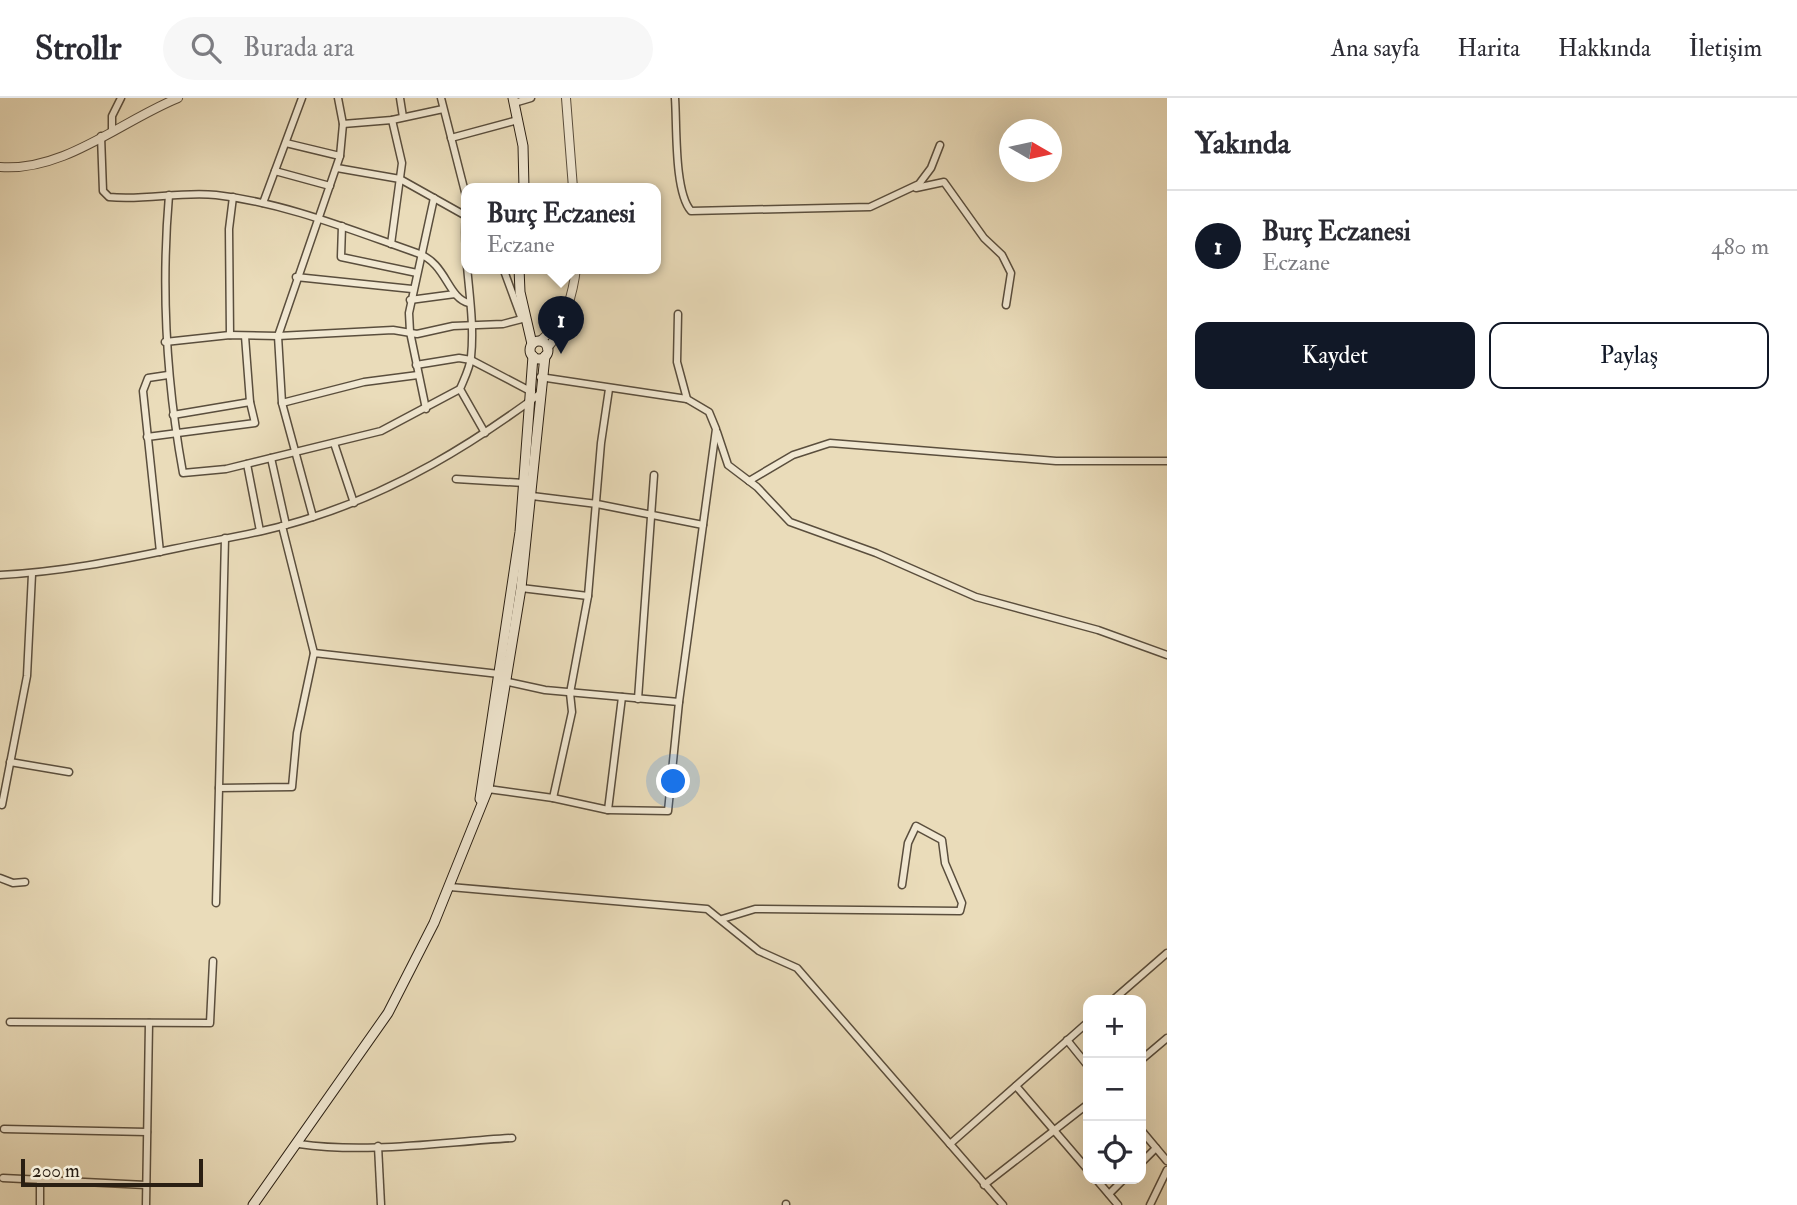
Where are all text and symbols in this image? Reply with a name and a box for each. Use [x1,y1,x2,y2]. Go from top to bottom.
search box [163,17,653,80]
text: Strollr [35,28,121,69]
icon: search [187,29,225,67]
text: Burada ara [243,32,354,64]
text: Ana sayfa [1331,33,1420,64]
text: Harita [1458,33,1520,64]
text: Hakkında [1558,33,1651,64]
text: İletişim [1689,33,1762,64]
north arrow [999,119,1062,182]
text: Yakında [1195,125,1290,162]
popup [461,183,661,274]
text: Burç Eczanesi [487,198,635,230]
text: Burç Eczanesi [1262,216,1411,248]
text: Eczane [487,230,555,259]
text: 1 [1214,232,1222,261]
text: 480 m [1711,232,1769,261]
text: Eczane [1262,248,1330,277]
pin: 1 [538,296,584,354]
button: Kaydet [1195,322,1475,389]
button: Paylaş [1489,322,1769,389]
your location [656,764,690,798]
map controls [1083,995,1146,1184]
button: + [1083,995,1146,1058]
button: − [1083,1058,1146,1121]
button: locate [1083,1121,1146,1184]
scale bar [21,1156,203,1188]
text: 200 m [32,1159,80,1183]

